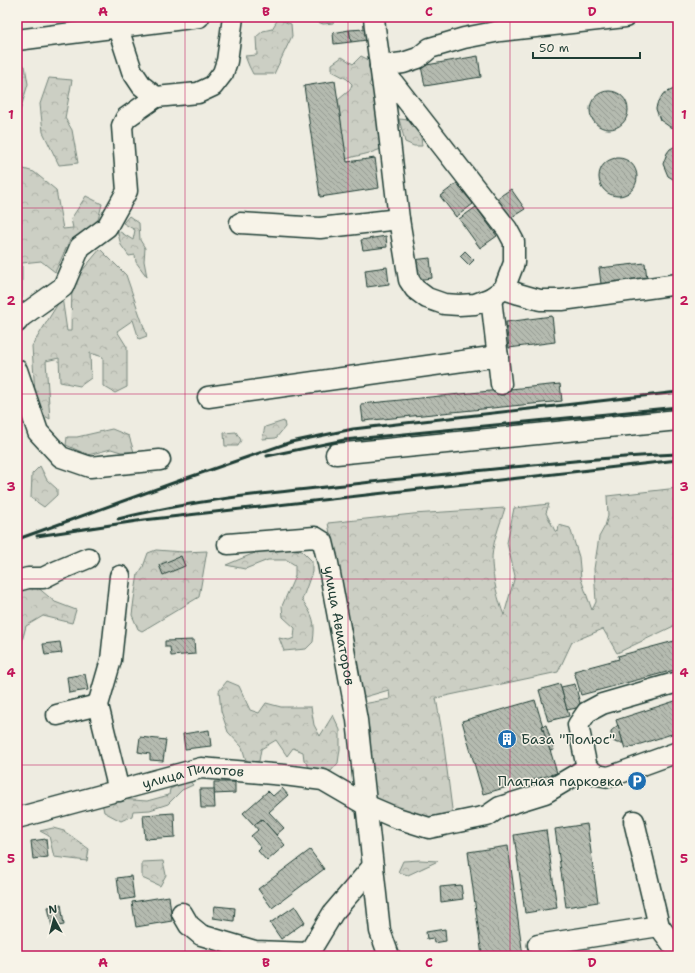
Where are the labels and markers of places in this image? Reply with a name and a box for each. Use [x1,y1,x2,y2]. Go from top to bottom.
building icon: База "Полюс" [496,728,518,750]
place label: База "Полюс" [521,730,615,748]
parking icon: Платная парковка [626,770,648,792]
place label: Платная парковка [498,772,623,790]

